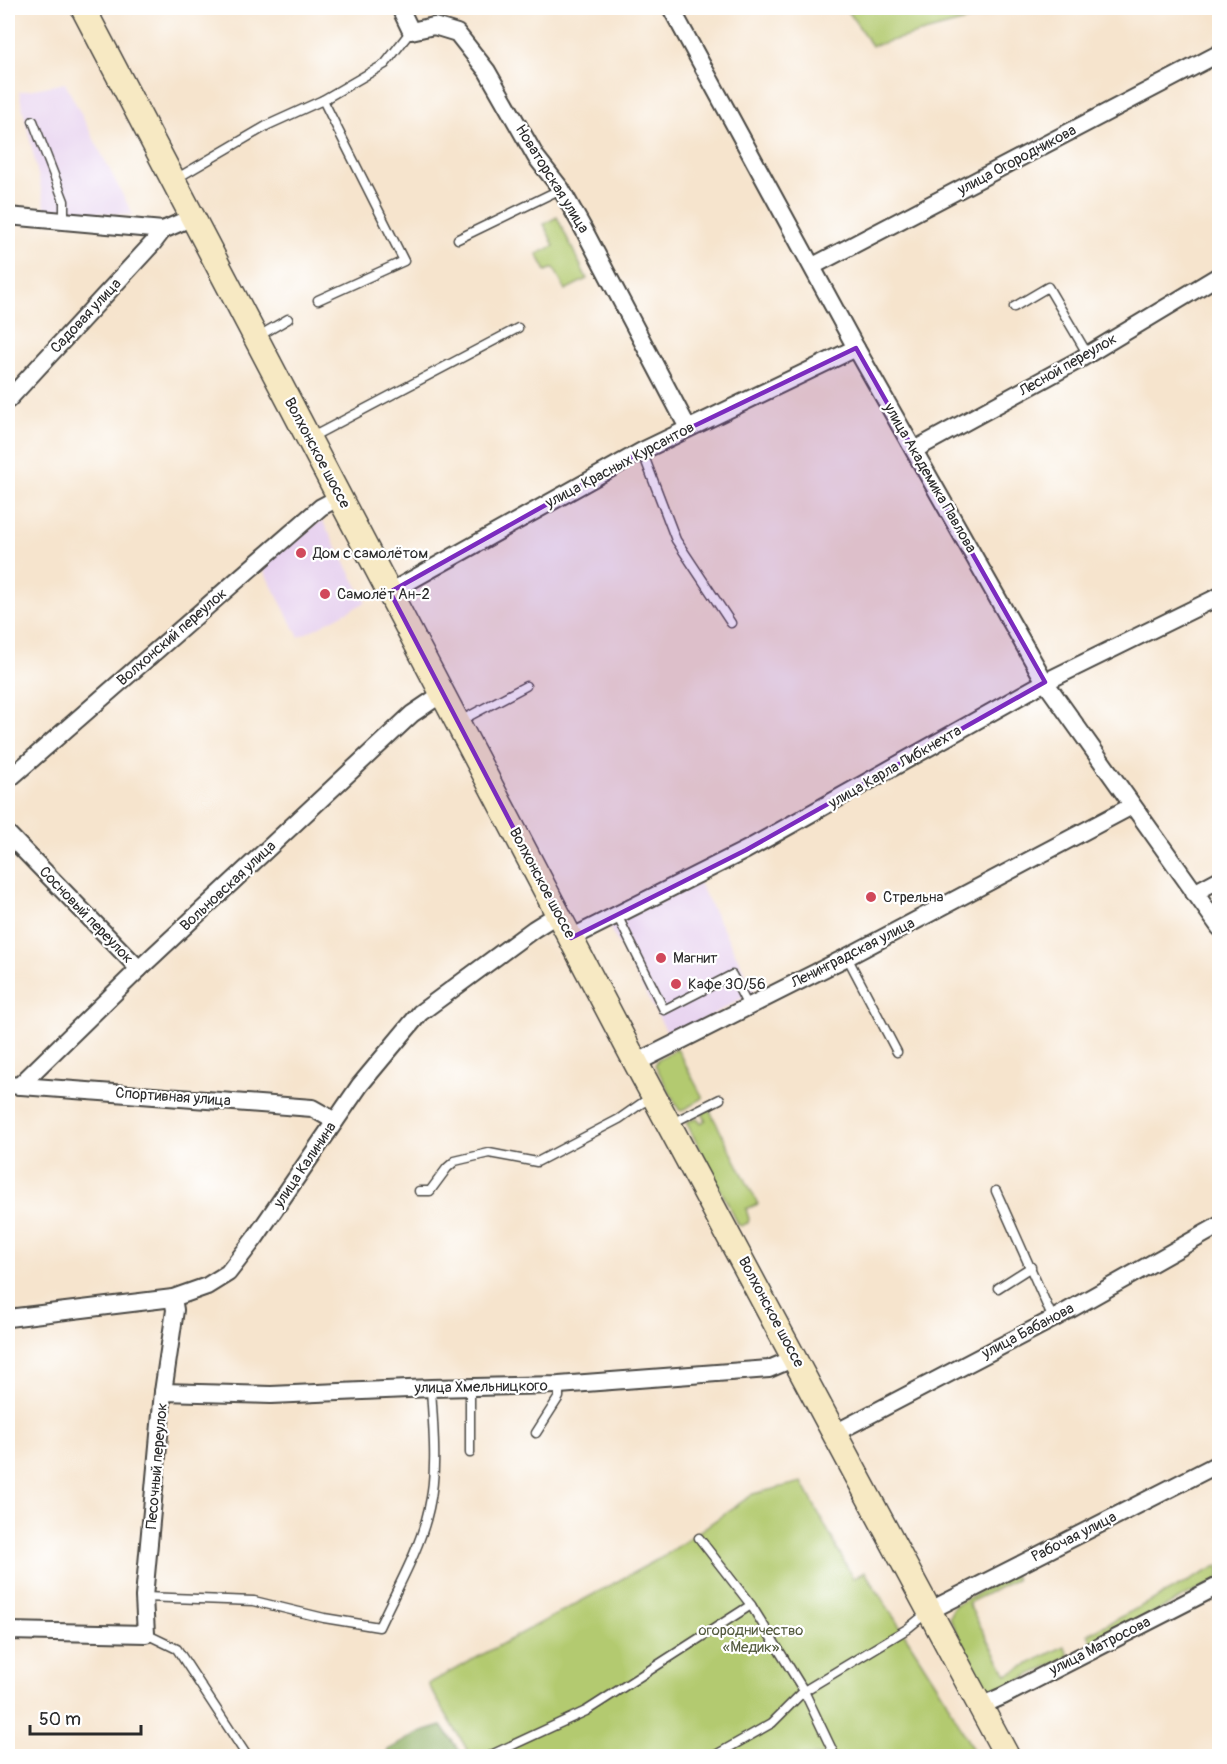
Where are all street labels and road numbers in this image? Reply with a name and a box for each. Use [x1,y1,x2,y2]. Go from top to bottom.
street label: Новаторская улица [511,121,593,237]
street label: улица Огородникова [953,121,1080,200]
street label: Садовая улица [47,275,125,357]
street label: Лесной переулок [1015,329,1120,401]
street label: Волхонское шоссе [280,394,355,512]
street label: улица Академика Павлова [879,399,981,556]
street label: улица Красных Курсантов [541,418,698,513]
street label: Волхонский переулок [113,584,231,690]
street label: улица Карла Либкнехта [824,721,965,813]
street label: Волхонское шоссе [505,824,580,942]
street label: Вольновская улица [176,837,280,935]
street label: Сосновый переулок [35,863,137,968]
street label: Ленинградская улица [787,914,918,993]
street label: Спортивная улица [115,1083,231,1111]
street label: улица Калинина [269,1118,341,1212]
street label: Волхонское шоссе [734,1253,809,1371]
street label: улица Бабанова [978,1299,1077,1364]
street label: улица Хмельницкого [413,1376,548,1398]
street label: Песочный переулок [142,1402,172,1530]
street label: Рабочая улица [1028,1507,1120,1567]
street label: улица Матросова [1045,1612,1154,1680]

